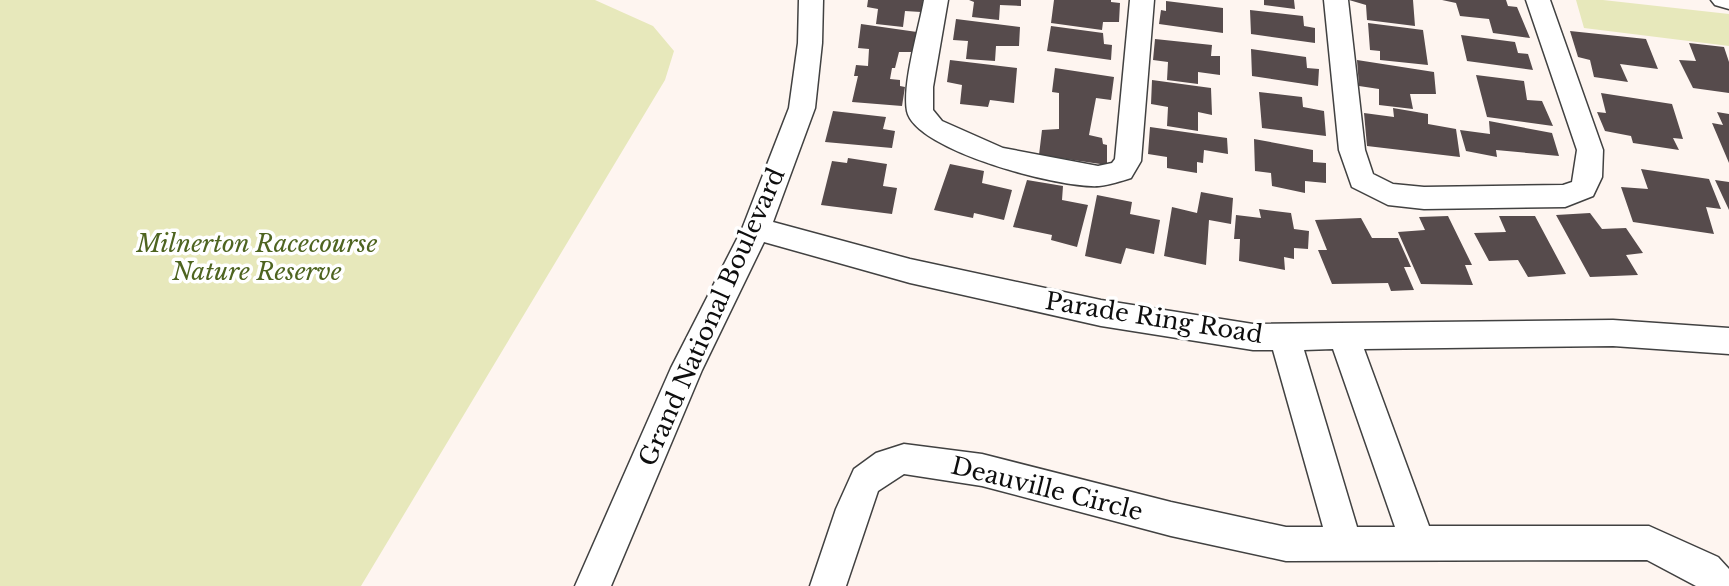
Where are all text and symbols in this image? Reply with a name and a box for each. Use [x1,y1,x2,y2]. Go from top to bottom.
street label: Grand National Boulevard [633,163,791,470]
park label: Milnerton Racecourse Nature Reserve [136,229,377,286]
street label: Parade Ring Road [1043,286,1265,349]
street label: Deauville Circle [948,451,1146,526]

